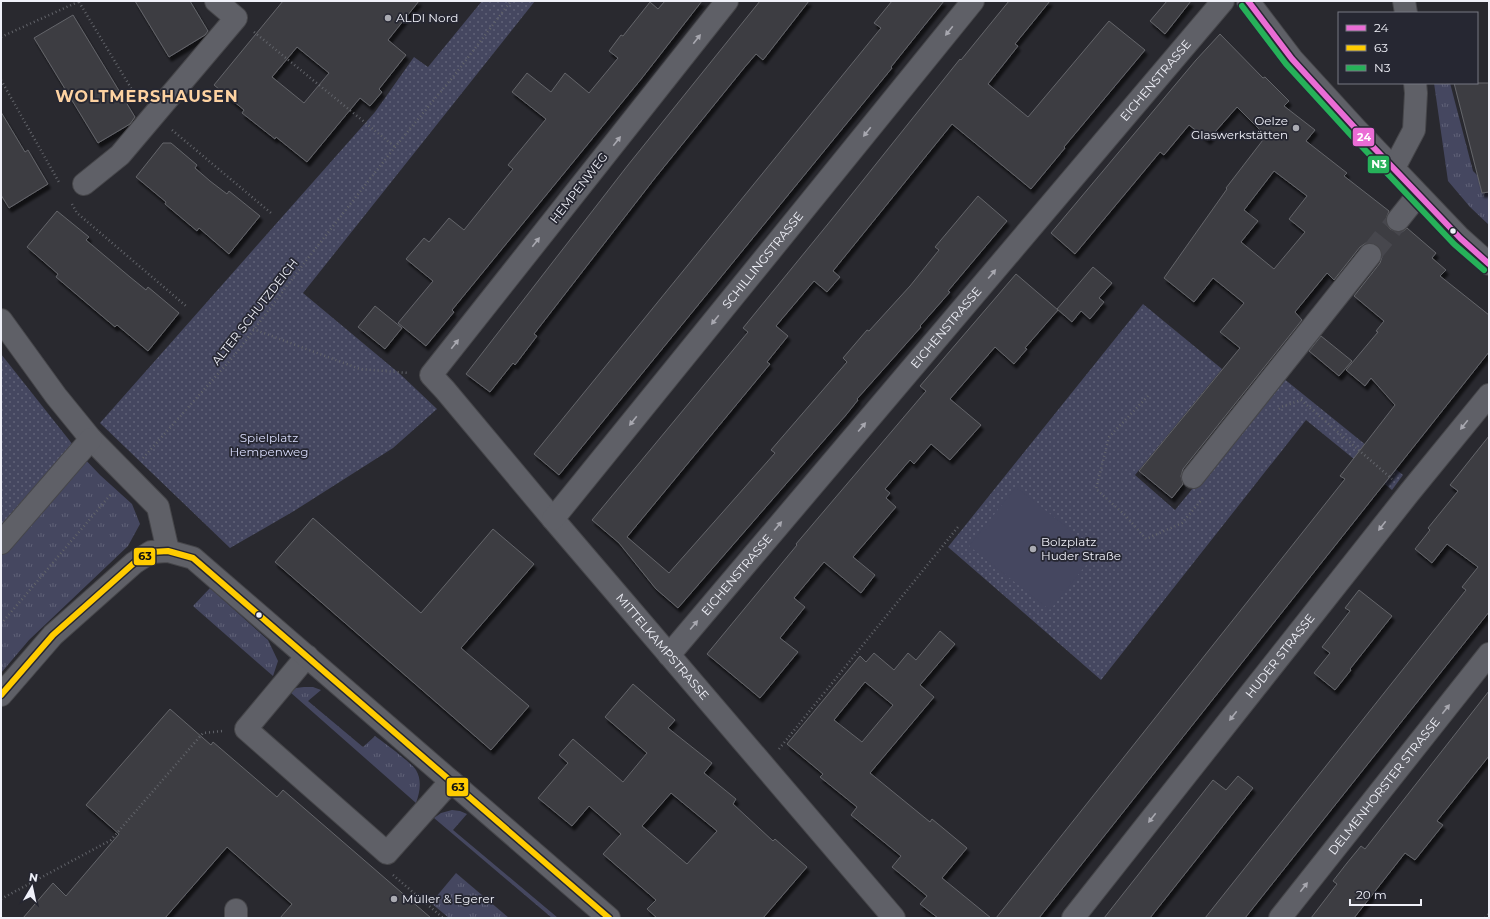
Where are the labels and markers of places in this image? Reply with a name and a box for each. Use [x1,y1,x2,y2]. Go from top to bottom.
place label: ALDI Nord [396,10,458,25]
marker: ALDI Nord [383,13,393,23]
place label: Oelze Glaswerkstätten [1191,113,1288,142]
marker: Oelze Glaswerkstätten [1291,123,1301,133]
unlabelled marker [1448,226,1458,236]
place label: Bolzplatz Huder Straße [1041,534,1121,563]
marker: Bolzplatz Huder Straße [1028,544,1038,554]
unlabelled marker [254,610,264,620]
place label: Müller & Egerer [402,891,495,906]
marker: Müller & Egerer [389,894,399,904]

